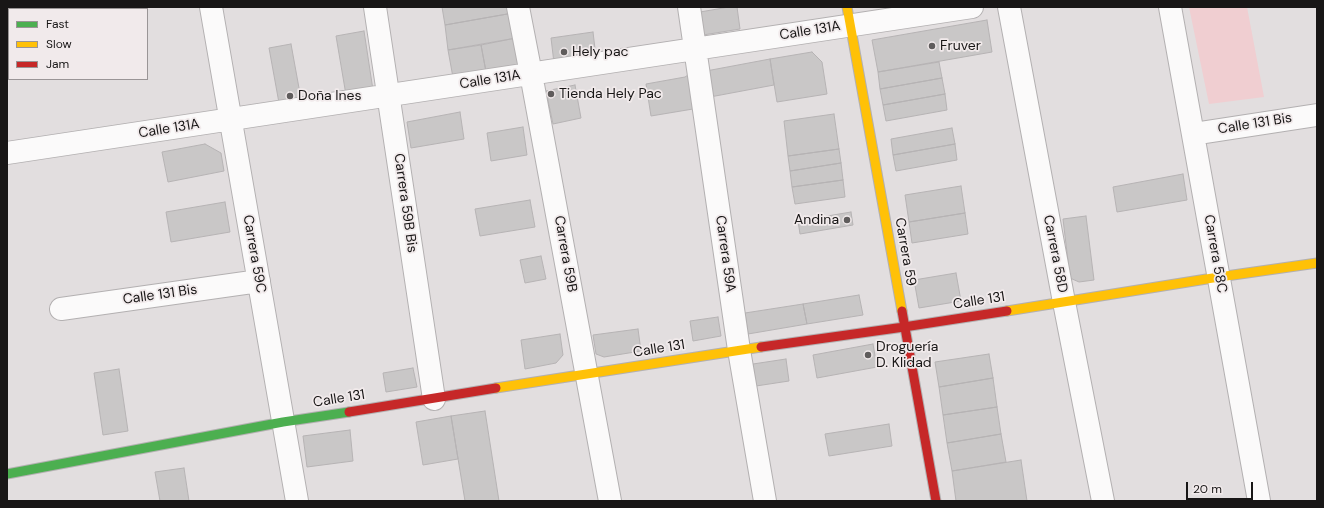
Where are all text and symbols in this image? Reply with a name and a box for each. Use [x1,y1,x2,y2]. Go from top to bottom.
legend [8,8,148,80]
text: Fast [46,16,69,32]
street label: Calle 131A [778,18,842,44]
text: Slow [46,36,72,52]
place label: Fruver [940,38,981,54]
marker: Fruver [927,41,937,51]
place label: Hely pac [572,44,629,60]
marker: Hely pac [559,47,569,57]
text: Jam [46,56,69,72]
street label: Calle 131A [458,67,522,93]
place label: Tienda Hely Pac [559,86,662,102]
place label: Doña Ines [298,88,362,104]
marker: Tienda Hely Pac [546,89,556,99]
marker: Doña Ines [285,91,295,101]
street label: Calle 131 Bis [1217,110,1293,138]
street label: Calle 131A [137,116,201,142]
street label: Carrera 59B Bis [390,152,420,254]
place label: Andina [794,212,839,228]
street label: Carrera 58C [1200,213,1230,295]
street label: Carrera 59C [239,214,269,294]
street label: Carrera 59B [550,214,580,294]
street label: Carrera 59A [711,214,739,294]
street label: Carrera 58D [1039,214,1071,294]
marker: Andina [842,215,852,225]
street label: Carrera 59 [891,216,919,288]
street label: Calle 131 Bis [122,281,198,309]
street label: Calle 131 [952,289,1006,313]
street label: Calle 131 [632,337,686,361]
place label: Droguería D. Klidad [876,339,938,372]
marker: Droguería D. Klidad [863,350,873,360]
street label: Calle 131 [312,387,366,411]
scale bar [1188,474,1255,500]
text: 20 m [1193,481,1222,497]

